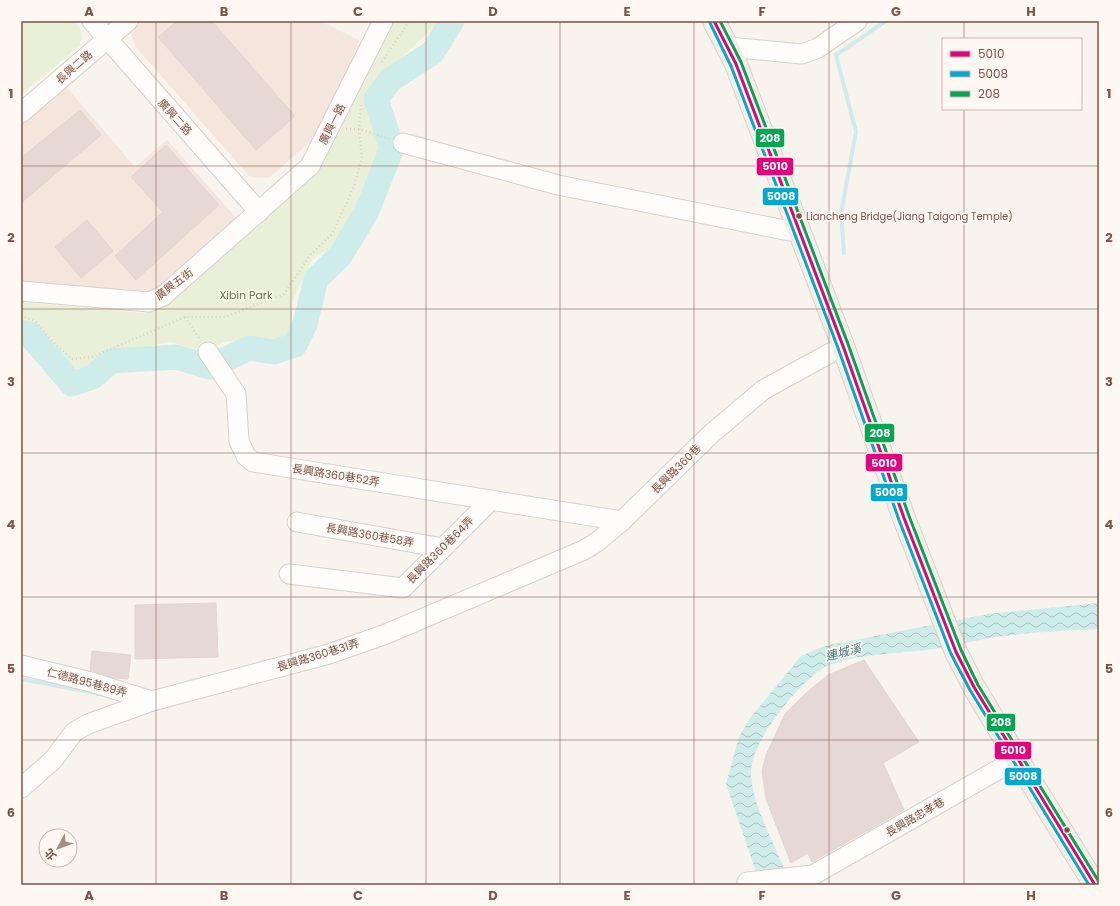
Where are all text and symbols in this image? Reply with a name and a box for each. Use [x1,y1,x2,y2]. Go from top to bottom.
text: A [84,2,94,21]
text: B [220,2,229,21]
text: C [353,2,363,21]
text: D [488,2,498,21]
text: E [623,2,631,21]
text: F [758,2,766,21]
text: G [891,2,901,21]
text: H [1026,2,1036,21]
legend [942,38,1082,110]
text: 5010 [978,45,1004,62]
street label: 長興二路 [52,47,96,87]
text: 5008 [978,65,1008,82]
text: 1 [9,84,13,103]
text: 1 [1107,84,1111,103]
text: 208 [978,85,1000,102]
street label: 廣興二路 [154,95,196,139]
street label: 廣興一路 [315,101,349,147]
line badge: 208 [755,128,785,148]
text: 208 [760,130,780,146]
line badge: 5010 [756,157,794,176]
text: 5010 [762,158,788,174]
line badge: 5008 [762,187,799,206]
text: 5008 [767,188,795,204]
place label: Liancheng Bridge(Jiang Taigong Temple) [806,209,1013,224]
marker: Liancheng Bridge(Jiang Taigong Temple) [794,211,804,221]
text: 2 [7,228,15,247]
text: 2 [1105,228,1113,247]
street label: 廣興五街 [152,264,196,304]
park label: Xibin Park [219,287,273,303]
text: 3 [7,372,15,391]
text: 3 [1105,372,1113,391]
line badge: 208 [864,423,895,443]
text: 208 [870,425,890,441]
street label: 長興路360巷 [648,441,704,497]
line badge: 5010 [865,453,903,472]
text: 5010 [871,455,897,471]
street label: 長興路360巷52弄 [291,460,381,490]
line badge: 5008 [870,483,908,502]
text: 5008 [875,484,903,500]
street label: 長興路360巷64弄 [403,513,477,587]
text: 4 [7,515,16,534]
text: 4 [1105,515,1114,534]
street label: 長興路360巷58弄 [325,519,415,551]
street label: 長興路360巷31弄 [275,635,361,675]
water label: 連城溪 [823,639,864,665]
text: 5 [7,659,15,678]
text: 5 [1105,659,1113,678]
street label: 仁德路95巷89弄 [45,664,129,700]
line badge: 208 [986,713,1016,732]
text: 208 [991,714,1011,730]
line badge: 5010 [994,741,1032,760]
text: 5010 [1000,742,1026,758]
line badge: 5008 [1004,767,1042,786]
text: 5008 [1009,768,1037,784]
street label: 長興路忠孝巷 [882,794,948,840]
text: 6 [7,803,15,822]
text: 6 [1105,803,1113,822]
unlabelled marker [1062,825,1072,835]
north arrow [38,828,78,868]
text: 北 [41,845,60,864]
text: A [84,886,94,905]
text: B [220,886,229,905]
text: C [353,886,363,905]
text: D [488,886,498,905]
text: E [623,886,631,905]
text: F [758,886,766,905]
text: G [891,886,901,905]
text: H [1026,886,1036,905]

